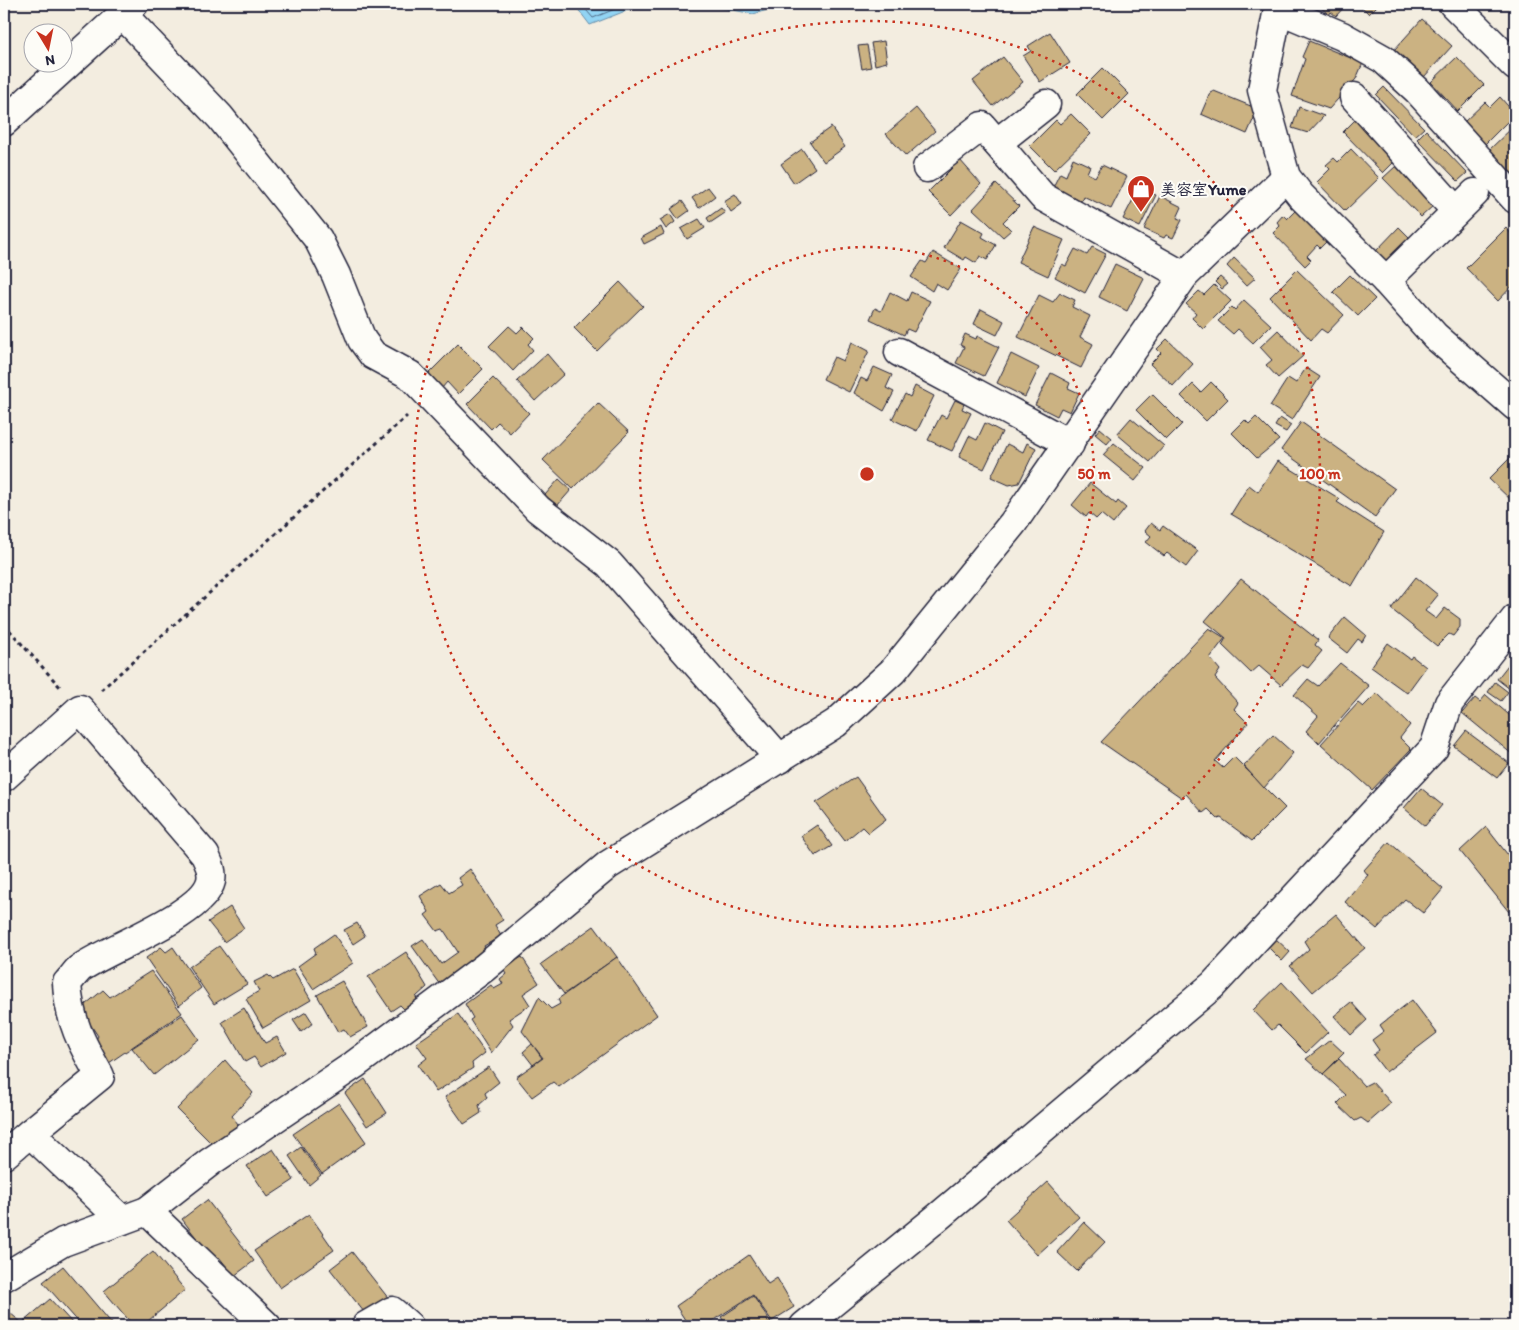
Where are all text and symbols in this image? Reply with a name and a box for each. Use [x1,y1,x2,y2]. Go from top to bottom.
north arrow [22,22,72,72]
text: N [44,51,56,70]
shop icon: 美容室Yume [1126,174,1156,213]
place label: 美容室Yume [1160,180,1247,199]
centre of rings [858,465,876,483]
text: 50 m [1077,465,1111,483]
text: 100 m [1299,465,1341,483]

